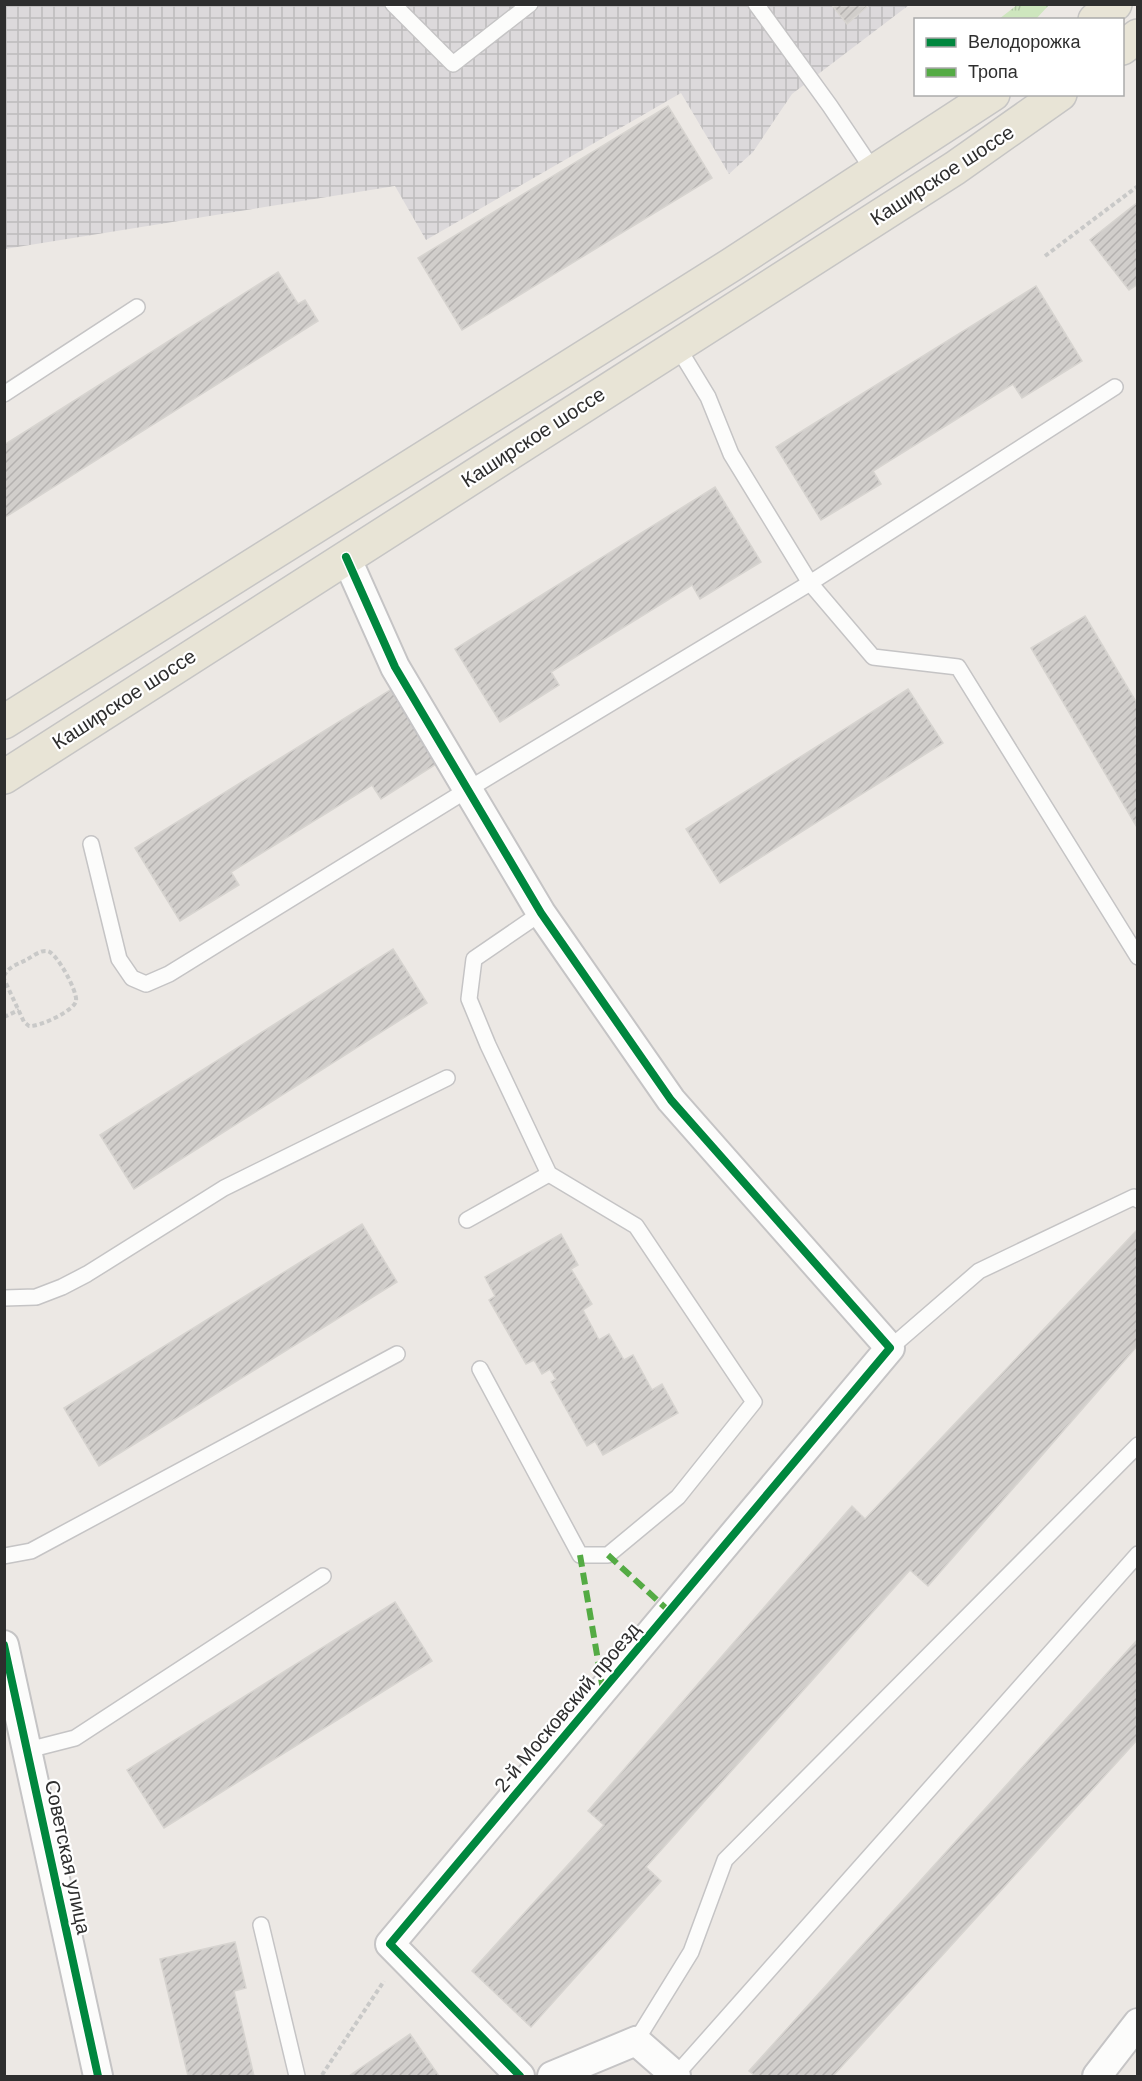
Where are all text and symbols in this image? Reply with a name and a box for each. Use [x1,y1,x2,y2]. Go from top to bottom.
legend [914,18,1124,96]
text: Велодорожка [968,32,1081,52]
text: Тропа [968,62,1019,82]
street label: Каширское шоссе [866,121,1018,229]
street label: Каширское шоссе [457,383,609,491]
street label: Каширское шоссе [48,645,200,753]
street label: 2-й Московский проезд [490,1618,644,1796]
street label: Советская улица [41,1778,95,1937]

